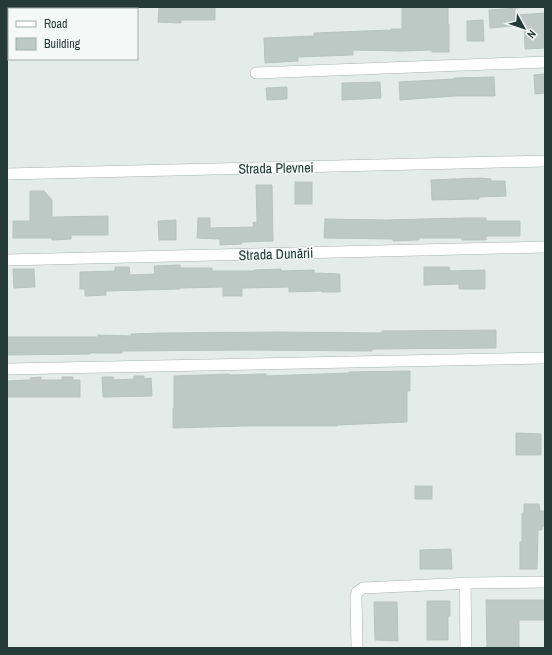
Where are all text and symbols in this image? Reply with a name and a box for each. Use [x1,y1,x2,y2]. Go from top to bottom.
legend [8,8,138,60]
north arrow [504,8,544,48]
text: Road [44,16,68,32]
text: N [524,27,539,41]
text: Building [44,36,81,52]
street label: Strada Plevnei [238,158,314,178]
street label: Strada Dunării [238,244,314,264]

